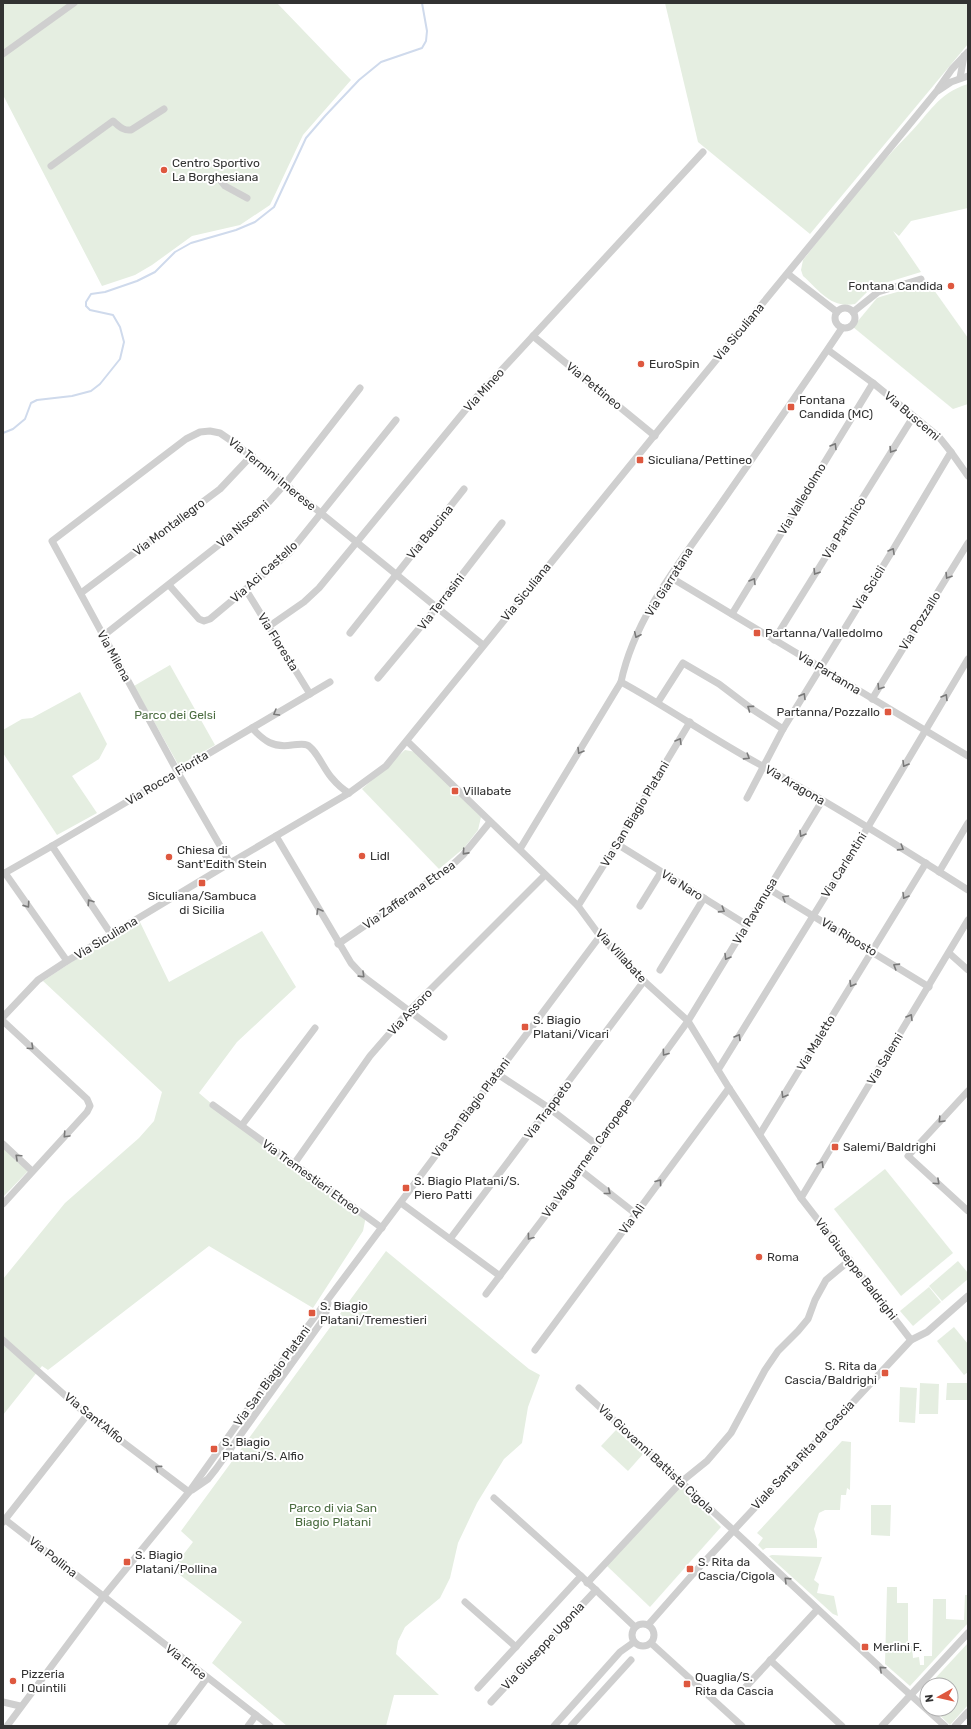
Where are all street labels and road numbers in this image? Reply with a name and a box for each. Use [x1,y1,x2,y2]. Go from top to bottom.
street label: Via Siculiana [711,300,767,364]
street label: Via Pettineo [563,359,625,413]
street label: Via Mineo [461,365,507,415]
street label: Via Buscemi [881,389,943,443]
street label: Via Termini Imerese [225,434,319,514]
street label: Via Valledolmo [775,461,829,537]
street label: Via Partinico [819,494,869,562]
street label: Via Montallegro [130,495,208,559]
street label: Via Niscemi [214,497,272,550]
street label: Via Baucina [404,502,456,562]
street label: Via Aci Castello [228,538,300,606]
street label: Via Giarratana [642,545,696,619]
street label: Via Siculiana [498,560,554,624]
street label: Via Scicli [850,563,888,613]
street label: Via Terrasini [415,571,467,633]
street label: Via Pozzallo [896,589,944,653]
street label: Via Floresta [255,610,301,674]
street label: Via Milena [94,628,134,684]
street label: Via Partanna [795,649,863,697]
street label: Via Rocca Fiorita [123,748,211,808]
street label: Via San Biagio Platani [598,759,672,869]
street label: Via Aragona [762,762,828,808]
street label: Via Carlentini [818,830,870,900]
street label: Via Zafferana Etnea [360,858,458,932]
street label: Via Naro [659,867,706,903]
street label: Via Ravanusa [730,875,780,947]
street label: Via Siculiana [72,914,140,962]
street label: Via Riposto [818,915,880,959]
street label: Via Villabate [593,926,650,986]
street label: Via Assoro [385,986,435,1038]
street label: Via Maletto [794,1013,838,1073]
street label: Via Salemi [864,1031,906,1087]
street label: Via San Biagio Platani [429,1056,513,1160]
street label: Via Trappeto [521,1078,575,1142]
street label: Via Valguarnera Caropepe [539,1095,635,1220]
street label: Via Tremestieri Etneo [259,1137,363,1217]
street label: Via Alì [616,1201,648,1237]
street label: Via Giuseppe Baldrighi [812,1215,900,1323]
street label: Via San Biagio Platani [231,1323,313,1429]
street label: Via Sant'Alfio [61,1390,127,1446]
street label: Viale Santa Rita da Cascia [749,1398,857,1512]
street label: Via Giovanni Battista Cigola [595,1402,717,1516]
street label: Via Pollina [26,1534,80,1580]
street label: Via Giuseppe Ugonia [499,1599,587,1693]
street label: Via Erice [163,1642,210,1683]

